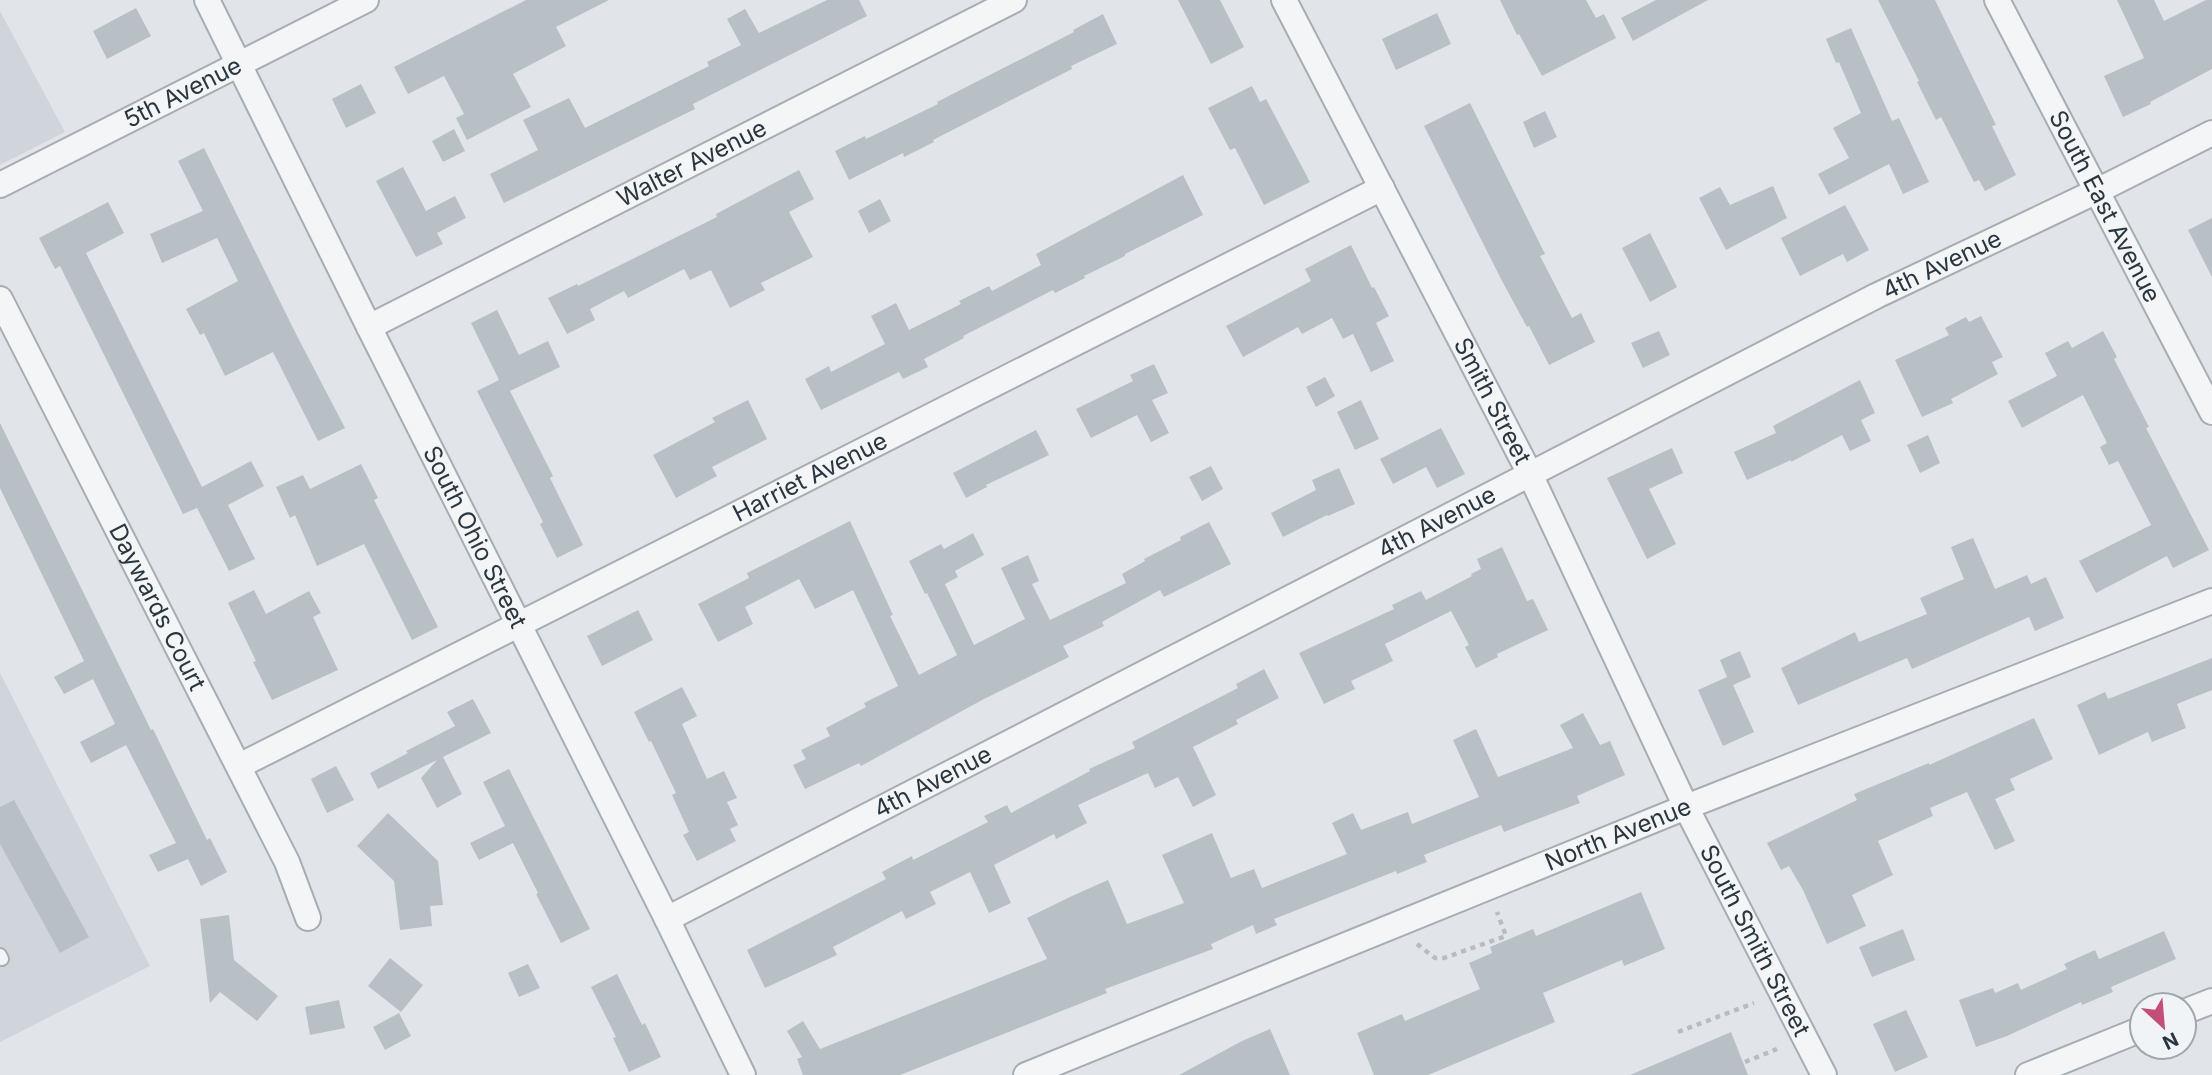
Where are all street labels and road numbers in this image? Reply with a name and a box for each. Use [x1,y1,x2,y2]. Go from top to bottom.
street label: 5th Avenue [119,50,246,134]
street label: South East Avenue [2043,105,2167,307]
street label: Walter Avenue [612,113,771,213]
street label: 4th Avenue [1877,224,2006,305]
street label: Smith Street [1448,333,1538,469]
street label: Harriet Avenue [728,426,892,528]
street label: South Ohio Street [417,441,533,633]
street label: 4th Avenue [1373,480,1500,564]
street label: Daywards Court [103,519,212,695]
street label: 4th Avenue [869,739,996,824]
street label: North Avenue [1541,792,1695,877]
street label: South Smith Street [1694,840,1817,1041]

